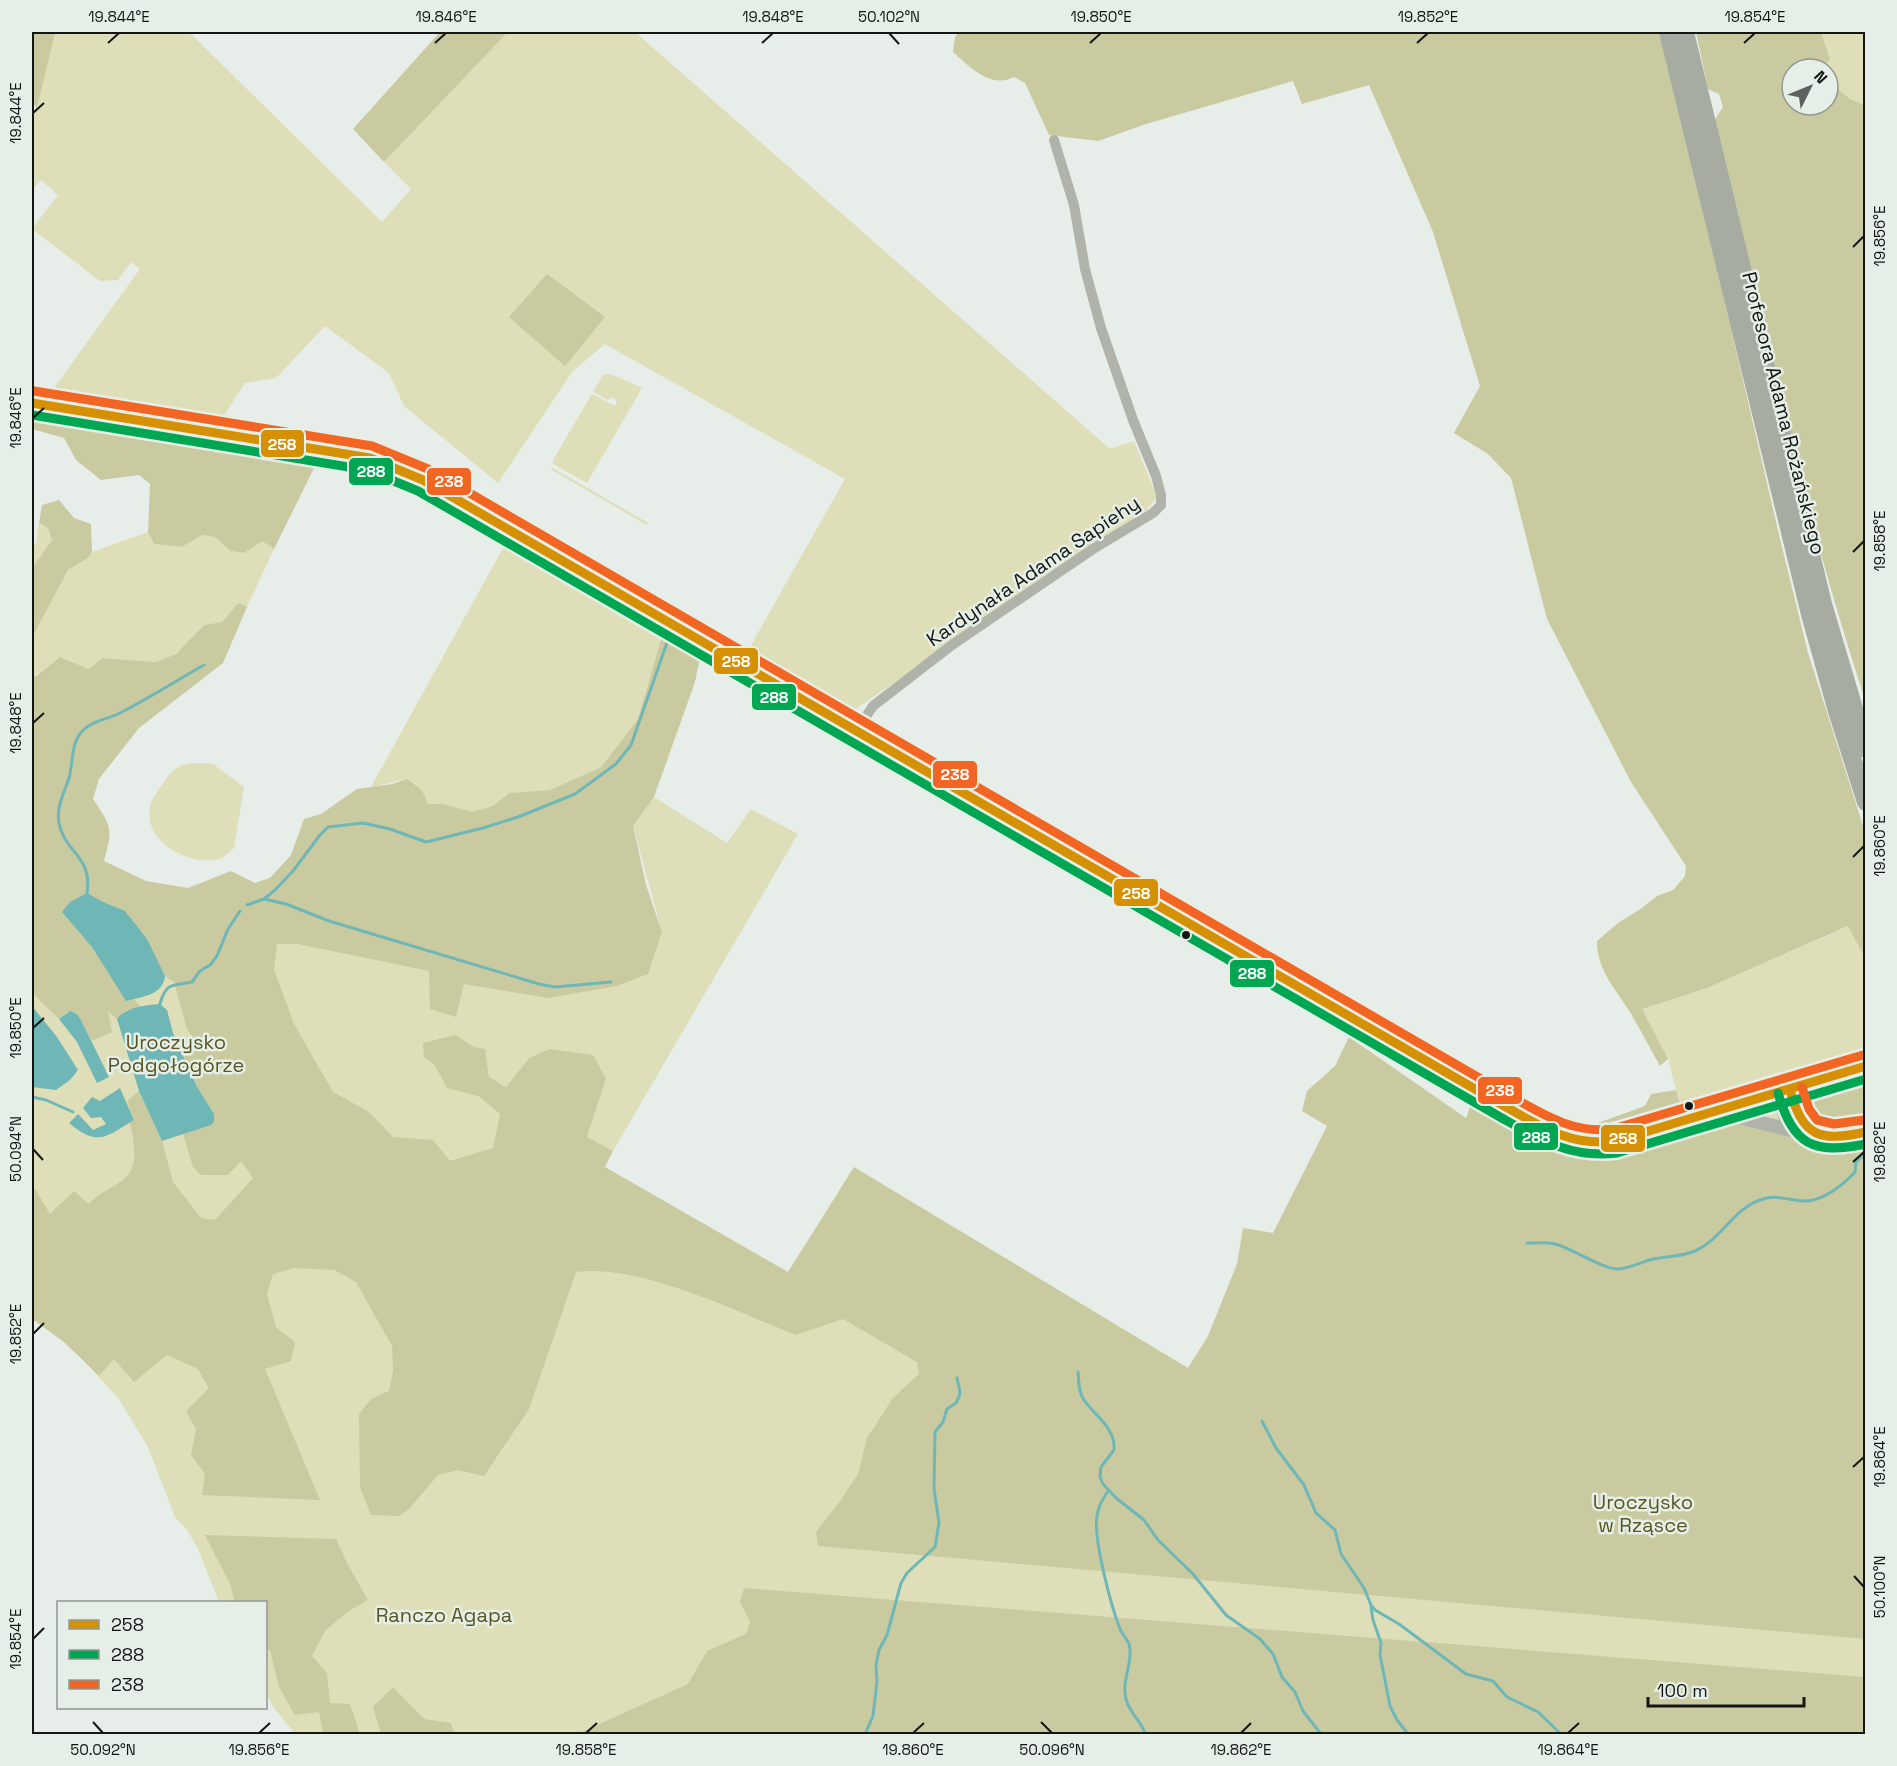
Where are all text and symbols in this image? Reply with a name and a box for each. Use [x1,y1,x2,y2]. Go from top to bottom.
text: 19.844°E [88,7,150,26]
text: 19.846°E [415,7,477,26]
text: 19.848°E [742,7,804,26]
text: 50.102°N [858,7,920,26]
text: 19.850°E [1070,7,1132,26]
text: 19.852°E [1398,7,1458,26]
text: 19.854°E [1725,7,1785,26]
north arrow [1780,57,1840,117]
text: N [1809,66,1832,88]
text: 19.844°E [6,82,25,144]
text: 19.856°E [1870,206,1889,266]
street label: Profesora Adama Rożańskiego [1736,269,1832,557]
text: 19.846°E [6,387,25,449]
line badge: 258 [260,429,305,458]
text: 258 [268,434,297,455]
line badge: 288 [348,457,394,486]
text: 288 [357,461,386,482]
line badge: 238 [426,467,472,496]
text: 238 [435,471,464,492]
street label: Kardynała Adama Sapiehy [921,490,1145,652]
text: 19.858°E [1870,511,1889,571]
line badge: 258 [713,647,759,675]
text: 258 [722,651,751,672]
line badge: 288 [751,683,797,711]
text: 288 [760,687,789,708]
text: 19.848°E [6,692,25,754]
line badge: 238 [932,760,978,789]
text: 238 [941,764,970,785]
text: 19.860°E [1870,815,1889,877]
line badge: 258 [1113,878,1159,907]
text: 258 [1122,883,1151,904]
unlabelled marker [1180,929,1192,941]
line badge: 288 [1229,959,1275,988]
text: 288 [1238,963,1267,984]
text: 19.850°E [6,997,25,1059]
park label: Uroczysko Podgołogórze [108,1029,244,1078]
line badge: 238 [1477,1076,1523,1105]
text: 238 [1486,1080,1515,1101]
unlabelled marker [1683,1100,1695,1112]
text: 50.094°N [6,1116,25,1182]
line badge: 288 [1513,1122,1559,1151]
text: 19.862°E [1870,1122,1889,1182]
line badge: 258 [1600,1124,1646,1153]
text: 288 [1522,1127,1551,1148]
text: 258 [1609,1128,1638,1149]
text: 19.852°E [6,1304,25,1364]
text: 19.864°E [1870,1426,1889,1488]
park label: Uroczysko w Rząsce [1593,1489,1693,1538]
text: 50.100°N [1870,1556,1889,1618]
legend [57,1601,267,1709]
park label: Ranczo Agapa [376,1602,512,1628]
text: 19.854°E [6,1609,25,1669]
text: 258 [111,1613,144,1636]
text: 288 [111,1643,144,1666]
scale bar [1648,1670,1804,1708]
text: 238 [111,1673,144,1696]
text: 100 m [1657,1679,1708,1702]
text: 50.092°N [70,1740,136,1759]
text: 19.856°E [229,1740,289,1759]
text: 19.858°E [556,1740,616,1759]
text: 19.860°E [882,1740,944,1759]
text: 50.096°N [1019,1740,1085,1759]
text: 19.862°E [1211,1740,1271,1759]
text: 19.864°E [1537,1740,1599,1759]

